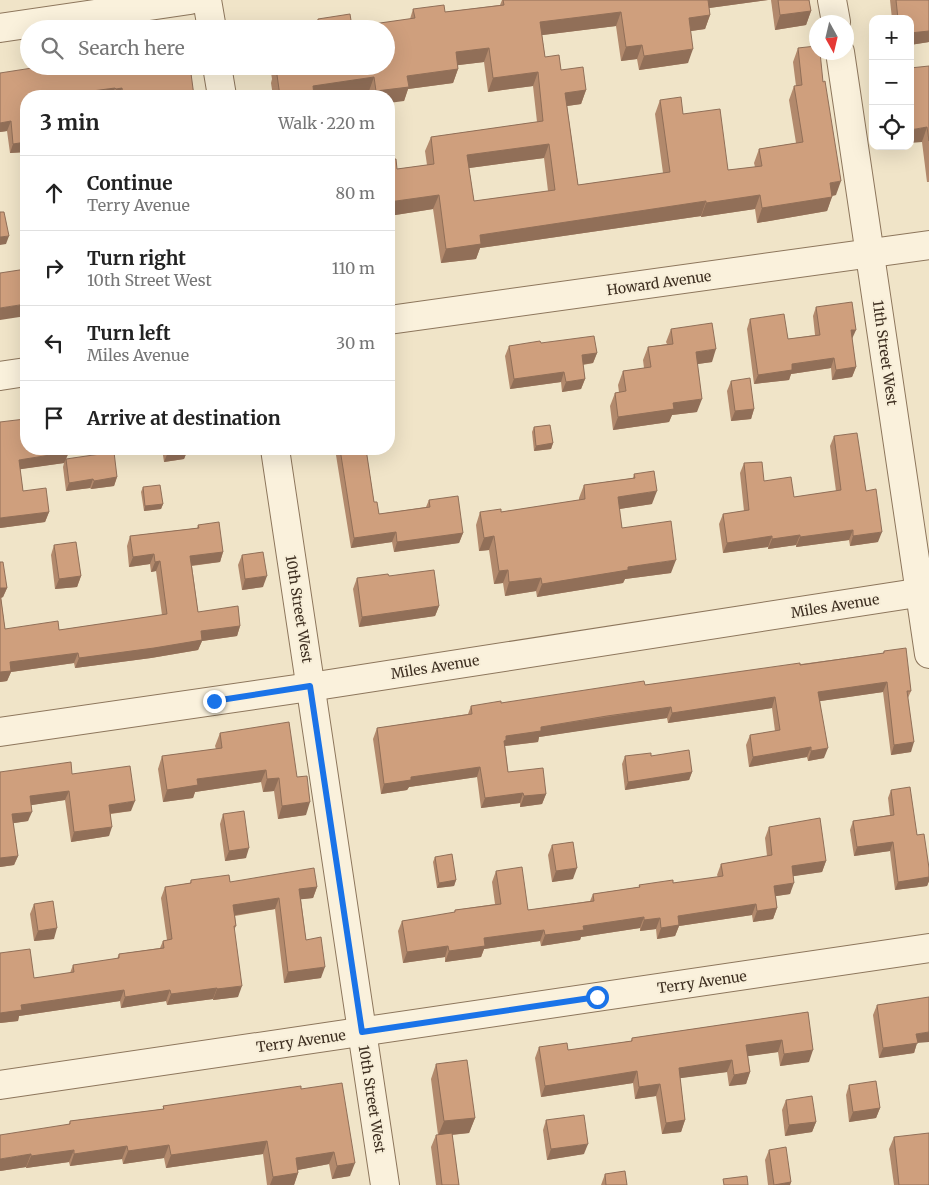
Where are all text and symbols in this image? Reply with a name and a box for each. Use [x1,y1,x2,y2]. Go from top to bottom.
north arrow [809,15,854,60]
map controls [869,15,914,150]
button: + [869,15,914,60]
search box [20,20,395,75]
icon: search [38,34,66,62]
text: Search here [78,36,185,60]
button: − [869,60,914,105]
button: locate [869,105,914,150]
text: 3 min [40,109,99,136]
text: Walk · 220 m [278,113,375,133]
text: Continue [87,171,173,195]
icon: ahead [40,179,68,207]
text: 80 m [336,183,375,203]
text: Terry Avenue [87,195,190,215]
text: Turn right [87,246,186,270]
icon: right [40,254,68,282]
text: 110 m [332,258,375,278]
street label: Howard Avenue [606,267,712,299]
text: 10th Street West [87,270,212,290]
street label: 11th Street West [869,299,901,407]
text: Turn left [87,321,171,345]
icon: left [40,329,68,357]
text: 30 m [336,333,375,353]
text: Miles Avenue [87,345,189,365]
icon: arrive [40,404,68,432]
text: Arrive at destination [87,406,281,430]
street label: 10th Street West [282,554,317,665]
street label: Miles Avenue [789,590,881,622]
street label: Miles Avenue [389,651,481,683]
route end [203,690,226,713]
street label: Terry Avenue [656,967,748,997]
route start [586,986,609,1009]
street label: Terry Avenue [255,1026,347,1056]
street label: 10th Street West [355,1044,390,1155]

